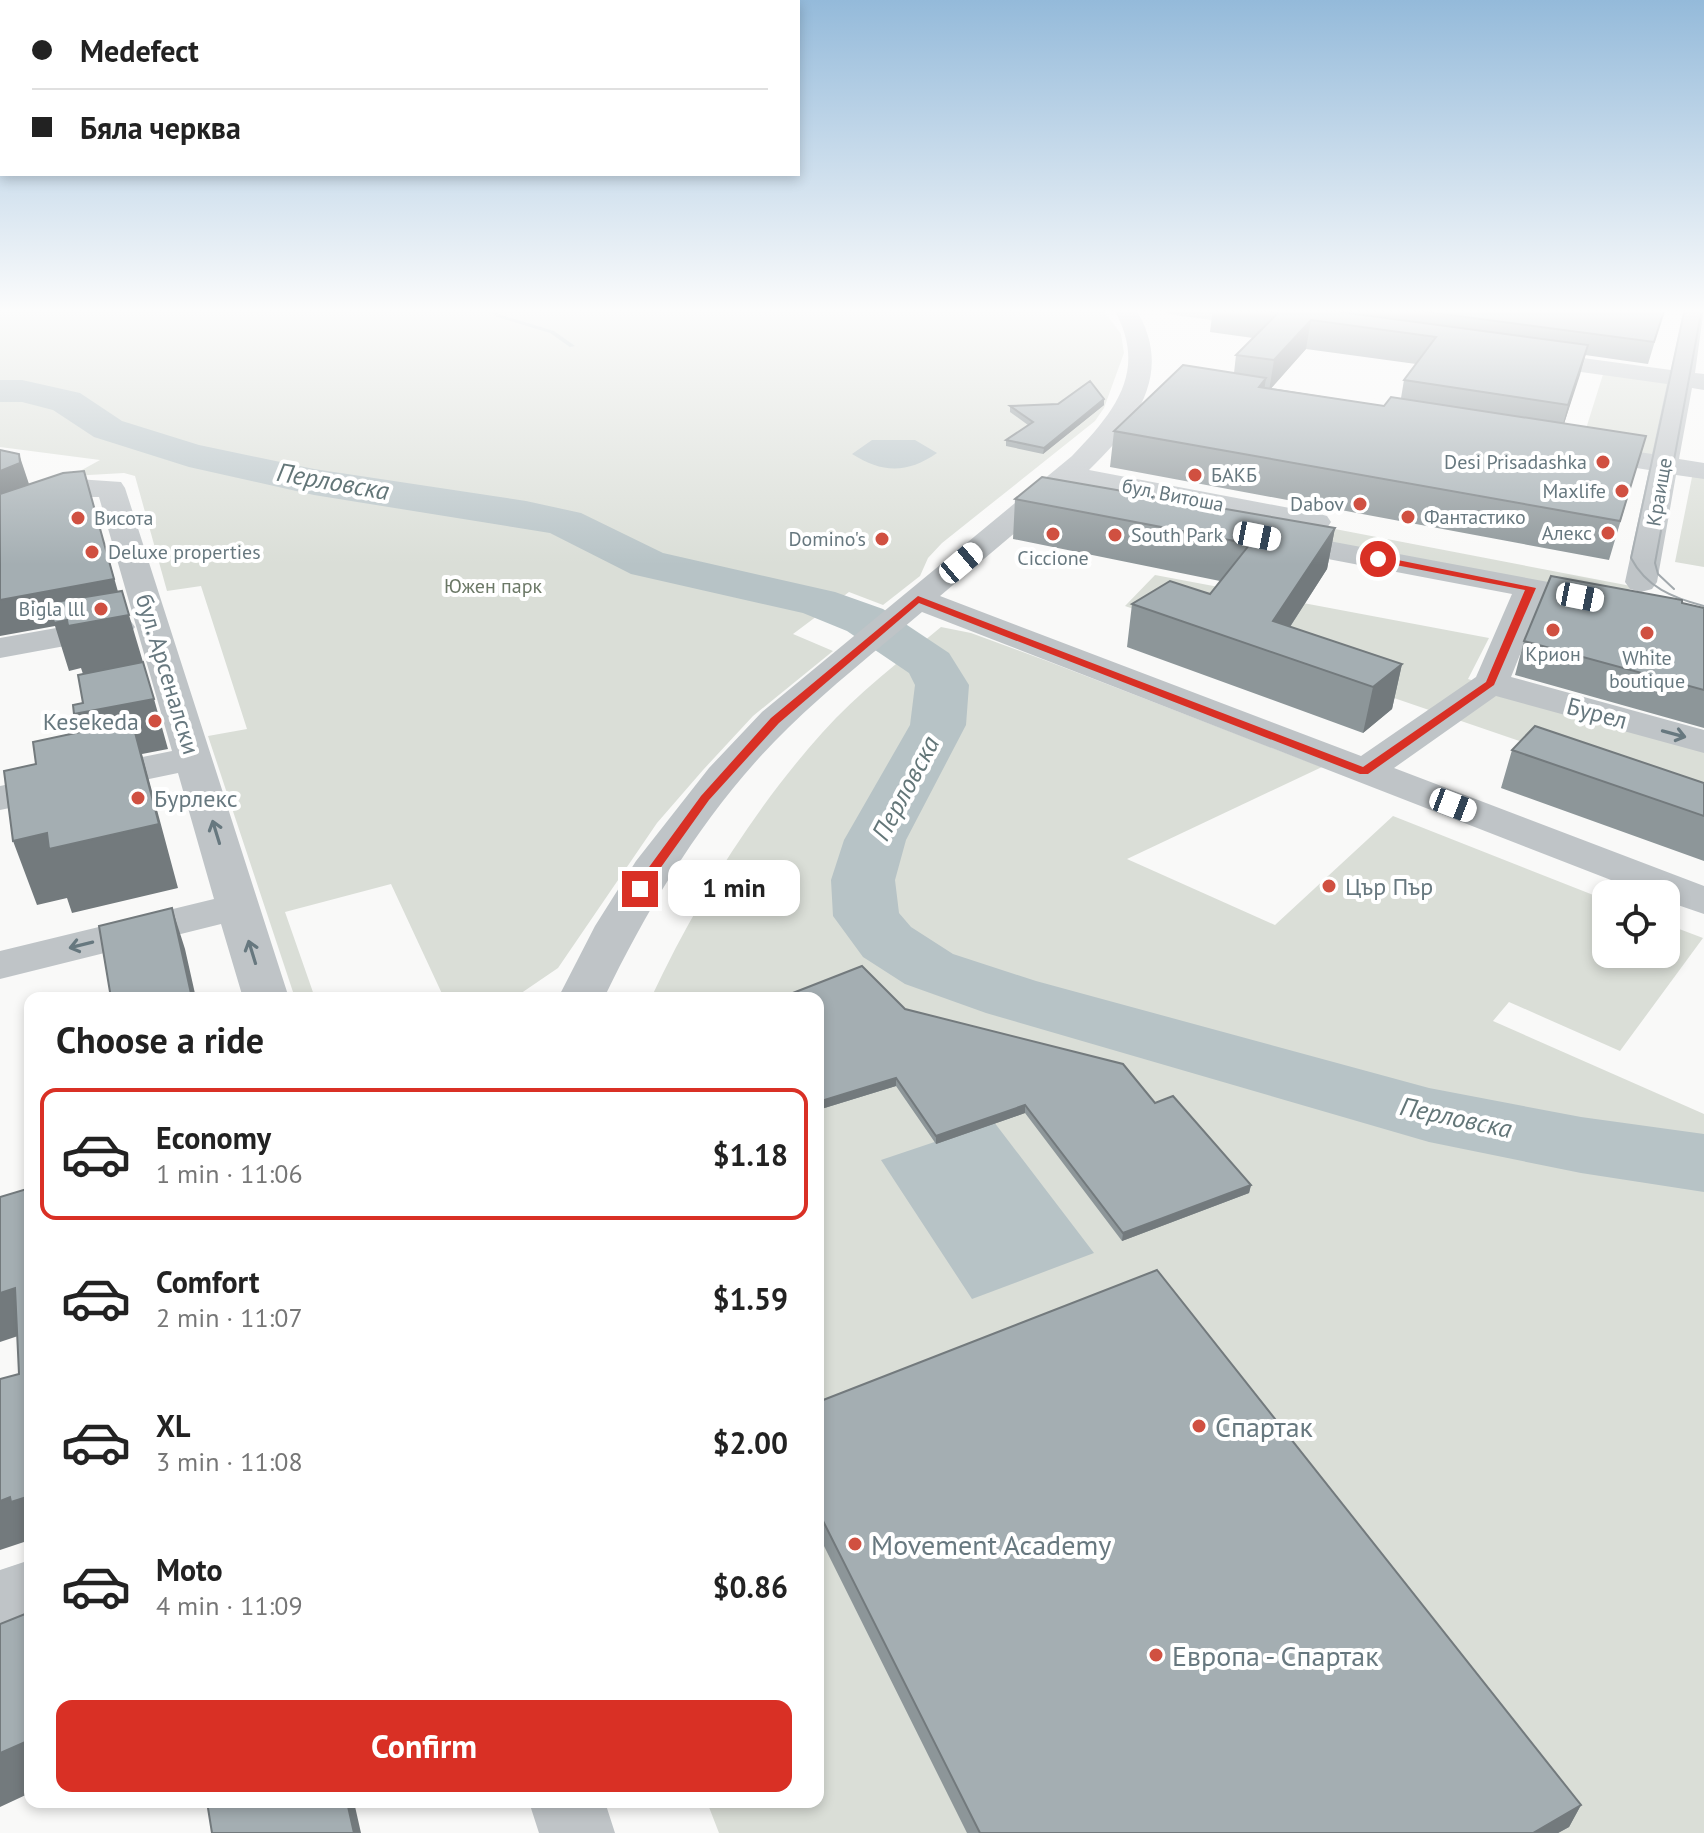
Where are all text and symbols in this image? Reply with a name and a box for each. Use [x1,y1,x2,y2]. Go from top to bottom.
text: Medefect [80,31,199,70]
text: Бяла черква [80,108,241,147]
place label: Desi Prisadashka [1444,449,1587,475]
marker: Desi Prisadashka [1594,453,1612,471]
water label: Перловска [274,455,392,507]
street label: Краище [1640,456,1678,528]
place label: БАКБ [1211,462,1257,488]
marker: БАКБ [1186,466,1204,484]
street label: бул. Витоша [1120,472,1226,518]
place label: Maxlife [1542,478,1606,504]
marker: Maxlife [1613,482,1631,500]
place label: Dabov [1290,491,1344,517]
marker: Dabov [1351,495,1369,513]
place label: Фантастико [1424,504,1526,530]
place label: Висота [94,505,153,531]
marker: Фантастико [1399,508,1417,526]
marker: Висота [69,509,87,527]
car [1231,520,1283,552]
place label: Алекс [1542,520,1592,546]
place label: South Park [1131,522,1223,548]
marker: Алекс [1599,524,1617,542]
marker: Ciccione [1044,525,1062,543]
place label: Domino's [788,526,866,552]
marker: South Park [1106,526,1124,544]
marker: Domino's [873,530,891,548]
car [935,538,987,588]
place label: Deluxe properties [108,539,261,565]
route start [1360,541,1396,577]
marker: Deluxe properties [83,543,101,561]
place label: Ciccione [1017,545,1089,571]
park label: Южен парк [444,573,543,599]
car [1554,581,1606,613]
street label: бул. Арсеналски [129,590,207,758]
place label: Bigla lll [19,596,85,622]
marker: Bigla lll [92,600,110,618]
marker: Крион [1544,621,1562,639]
marker: White boutique [1638,624,1656,642]
place label: Крион [1525,641,1581,667]
place label: White boutique [1609,645,1685,694]
street label: Бурел [1563,690,1631,736]
place label: Kesekeda [43,706,139,737]
marker: Kesekeda [146,712,164,730]
one-way arrow [1660,727,1686,742]
water label: Перловска [864,730,946,846]
place label: Бурлекс [154,783,238,814]
car [1426,785,1480,825]
marker: Бурлекс [129,789,147,807]
one-way arrow [208,820,223,846]
callout: 1 min [668,861,800,917]
route end [622,871,658,907]
text: 1 min [702,871,766,904]
place label: Цър Пър [1345,871,1433,902]
marker: Цър Пър [1320,877,1338,895]
map controls [1592,880,1680,968]
button: locate [1592,880,1680,968]
one-way arrow [69,939,95,954]
one-way arrow [244,940,259,966]
text: Choose a ride [56,1016,264,1063]
water label: Перловска [1397,1089,1515,1145]
icon: car [60,1118,132,1190]
text: Economy [156,1118,271,1157]
text: $1.18 [713,1135,788,1174]
text: 1 min · 11:06 [156,1157,303,1190]
icon: car [60,1262,132,1334]
text: Comfort [156,1262,259,1301]
text: $1.59 [713,1279,788,1318]
text: 2 min · 11:07 [156,1301,303,1334]
icon: car [60,1406,132,1478]
text: XL [156,1406,190,1445]
place label: Спартак [1215,1408,1314,1445]
marker: Спартак [1190,1417,1208,1435]
text: $2.00 [713,1423,788,1462]
text: 3 min · 11:08 [156,1445,303,1478]
place label: Movement Academy [871,1526,1111,1563]
marker: Movement Academy [846,1535,864,1553]
icon: car [60,1550,132,1622]
text: Moto [156,1550,223,1589]
text: $0.86 [713,1567,788,1606]
text: 4 min · 11:09 [156,1589,303,1622]
place label: Европа - Спартак [1172,1637,1379,1674]
marker: Европа - Спартак [1147,1646,1165,1664]
button: Confirm [56,1700,792,1792]

